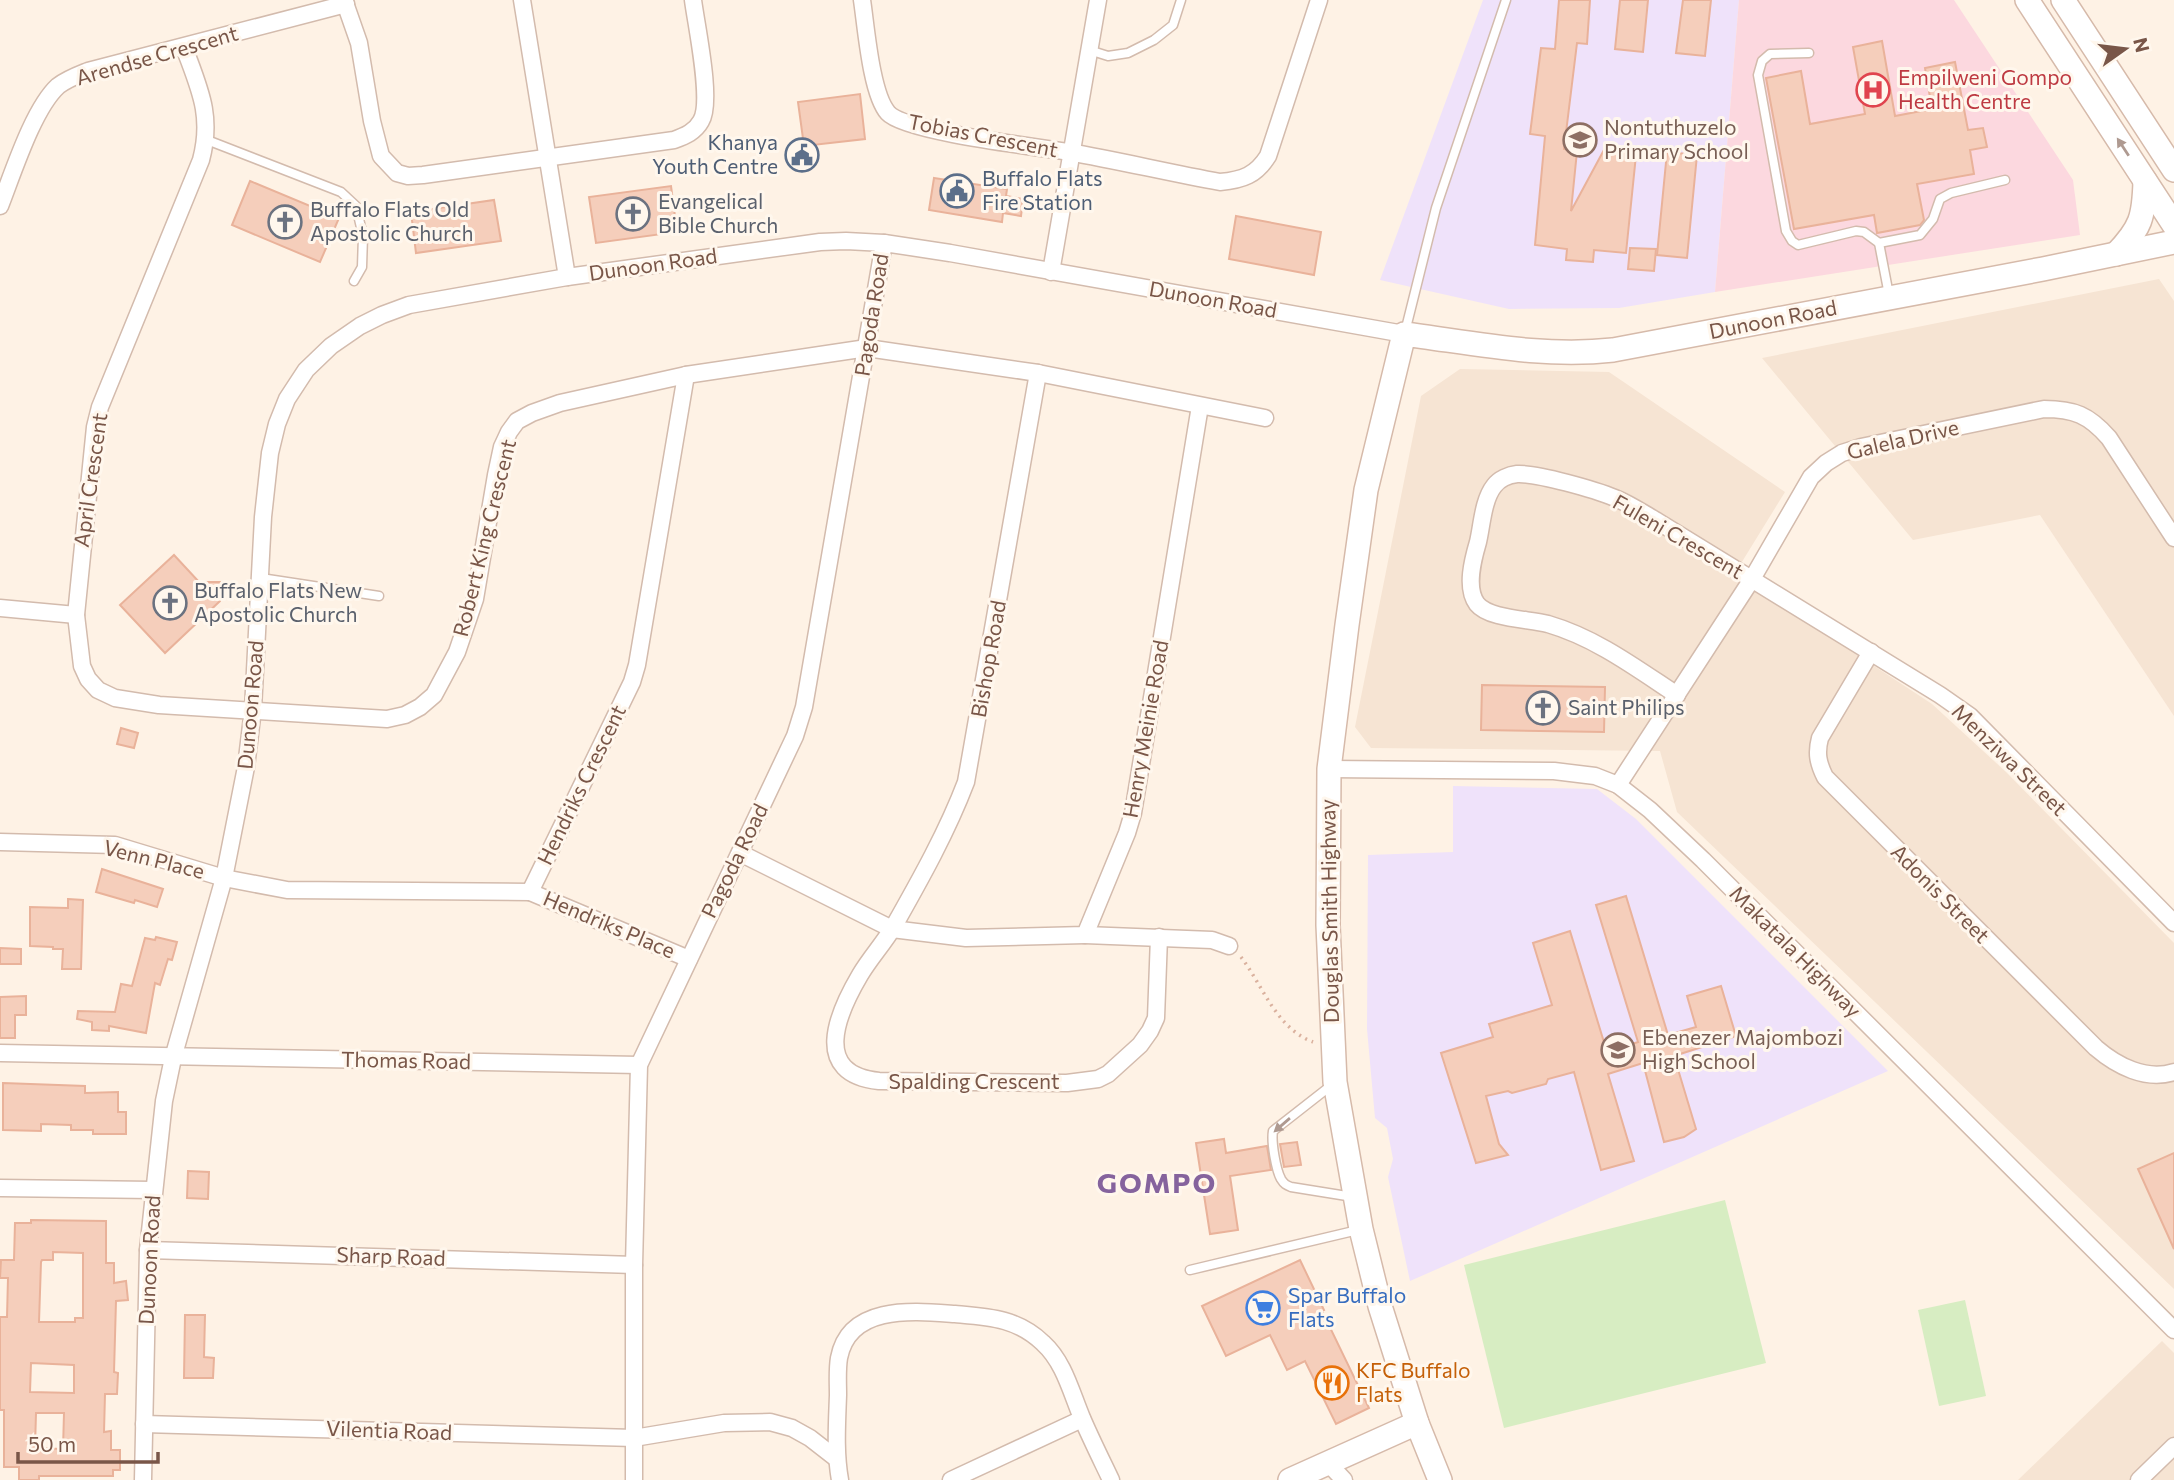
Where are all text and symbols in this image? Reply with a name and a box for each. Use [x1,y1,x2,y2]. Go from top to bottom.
north arrow [2090,14,2160,84]
street label: Arendse Crescent [73,19,241,90]
text: N [2129,35,2155,54]
place label: Empilweni Gompo Health Centre [1898,64,2072,113]
hospital icon: Empilweni Gompo Health Centre [1854,71,1892,109]
street label: Tobias Crescent [906,108,1060,161]
place label: Nontuthuzelo Primary School [1604,114,1749,163]
school or university icon: Nontuthuzelo Primary School [1561,121,1599,159]
place label: Khanya Youth Centre [652,129,778,178]
public building icon: Khanya Youth Centre [783,136,821,174]
one-way arrow [2117,138,2130,157]
place label: Buffalo Flats Fire Station [982,165,1103,214]
public building icon: Buffalo Flats Fire Station [938,172,976,210]
place label: Evangelical Bible Church [658,188,778,237]
church icon: Evangelical Bible Church [614,195,652,233]
place label: Buffalo Flats Old Apostolic Church [310,196,473,245]
church icon: Buffalo Flats Old Apostolic Church [266,203,304,241]
street label: Dunoon Road [587,242,719,285]
street label: Pagoda Road [848,252,893,378]
street label: Dunoon Road [1147,275,1279,322]
street label: Dunoon Road [1707,294,1839,343]
street label: April Crescent [68,411,111,548]
street label: Galela Drive [1844,414,1961,464]
street label: Robert King Crescent [447,436,520,639]
street label: Fuleni Crescent [1609,488,1748,583]
place label: Buffalo Flats New Apostolic Church [194,577,362,626]
church icon: Buffalo Flats New Apostolic Church [151,584,189,622]
street label: Bishop Road [965,598,1010,719]
street label: Henry Meinie Road [1117,638,1172,820]
street label: Dunoon Road [231,639,268,770]
church icon: Saint Philips [1524,689,1562,727]
place label: Saint Philips [1568,694,1684,719]
street label: Menziwa Street [1947,698,2073,820]
street label: Hendriks Crescent [531,700,630,868]
street label: Pagoda Road [695,799,772,922]
street label: Douglas Smith Highway [1314,799,1343,1023]
street label: Venn Place [101,834,207,883]
street label: Adonis Street [1887,838,1996,947]
street label: Makatala Highway [1725,880,1867,1022]
street label: Hendriks Place [540,885,679,963]
place label: Ebenezer Majombozi High School [1642,1024,1843,1073]
school or university icon: Ebenezer Majombozi High School [1599,1031,1637,1069]
street label: Thomas Road [341,1046,471,1073]
street label: Spalding Crescent [888,1068,1060,1093]
one-way arrow [1273,1117,1291,1133]
district label: GOMPO [1097,1165,1217,1199]
street label: Dunoon Road [133,1195,164,1325]
street label: Sharp Road [336,1241,446,1270]
place label: Spar Buffalo Flats [1288,1282,1406,1331]
supermarket icon: Spar Buffalo Flats [1244,1289,1282,1327]
place label: KFC Buffalo Flats [1356,1357,1471,1406]
restaurant icon: KFC Buffalo Flats [1313,1364,1351,1402]
street label: Vilentia Road [325,1415,453,1444]
scale bar [18,1420,158,1464]
text: 50 m [28,1431,76,1456]

